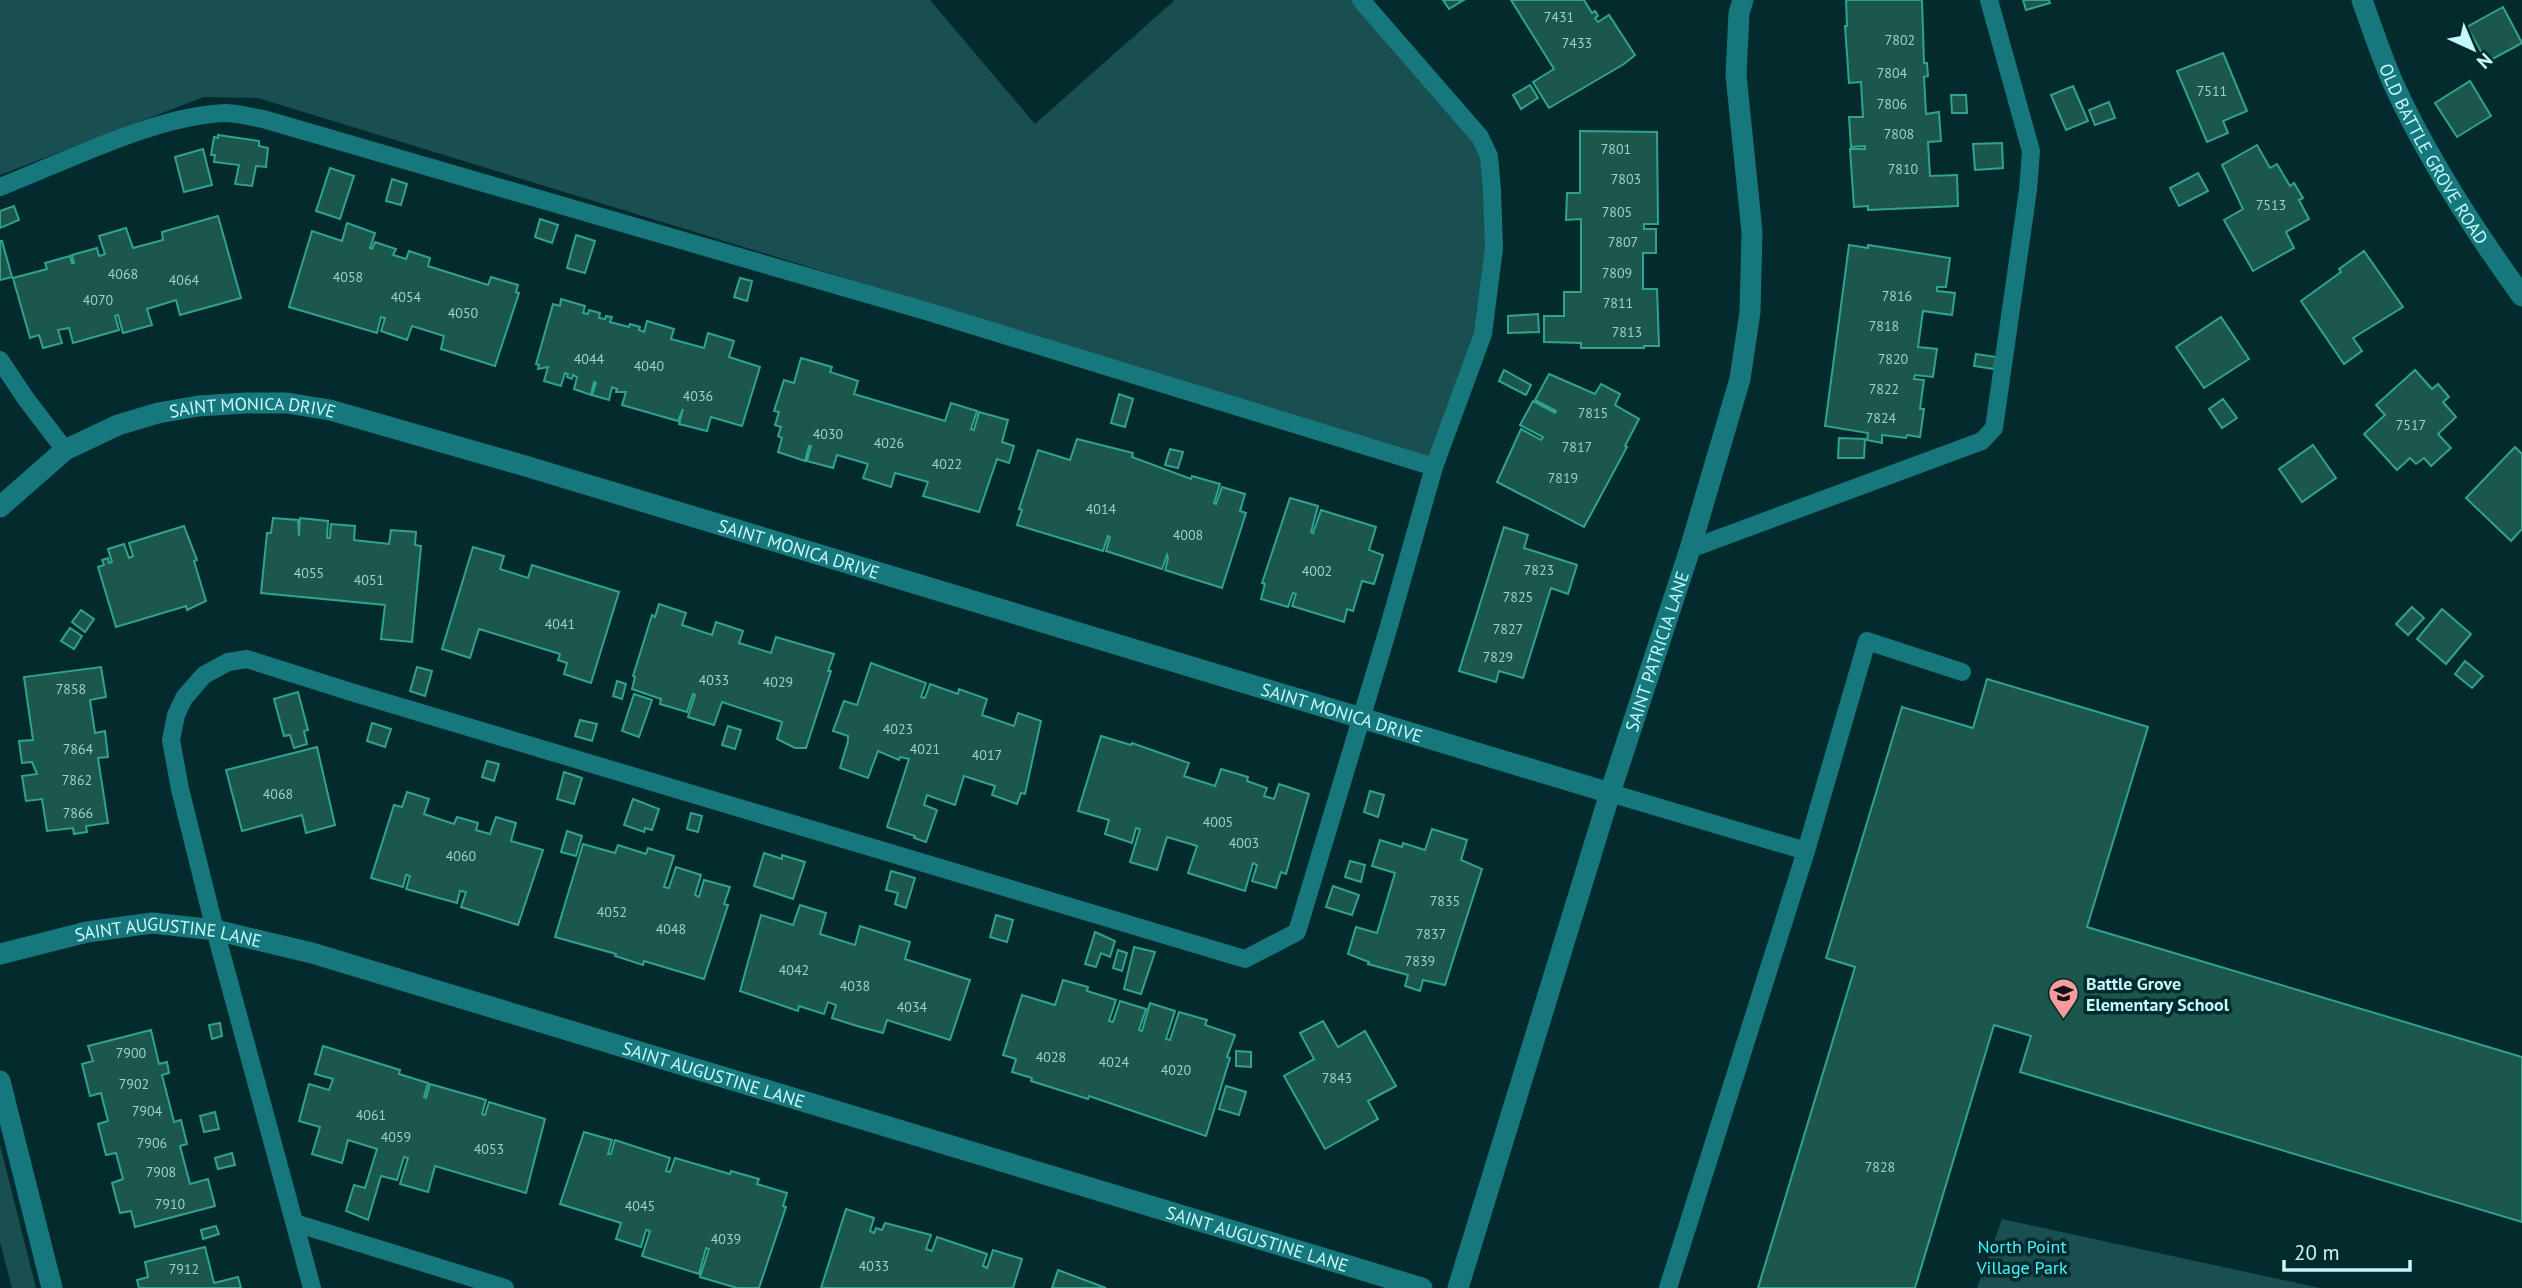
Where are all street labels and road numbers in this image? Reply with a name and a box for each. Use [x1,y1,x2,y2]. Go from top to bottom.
street label: OLD BATTLE GROVE ROAD [2375,60,2494,248]
street label: SAINT MONICA DRIVE [167,391,339,423]
street label: SAINT MONICA DRIVE [715,513,882,584]
street label: SAINT PATRICIA LANE [1619,568,1694,734]
street label: SAINT MONICA DRIVE [1258,677,1425,747]
street label: SAINT AUGUSTINE LANE [72,911,264,952]
street label: SAINT AUGUSTINE LANE [620,1036,808,1113]
street label: SAINT AUGUSTINE LANE [1164,1200,1351,1277]

